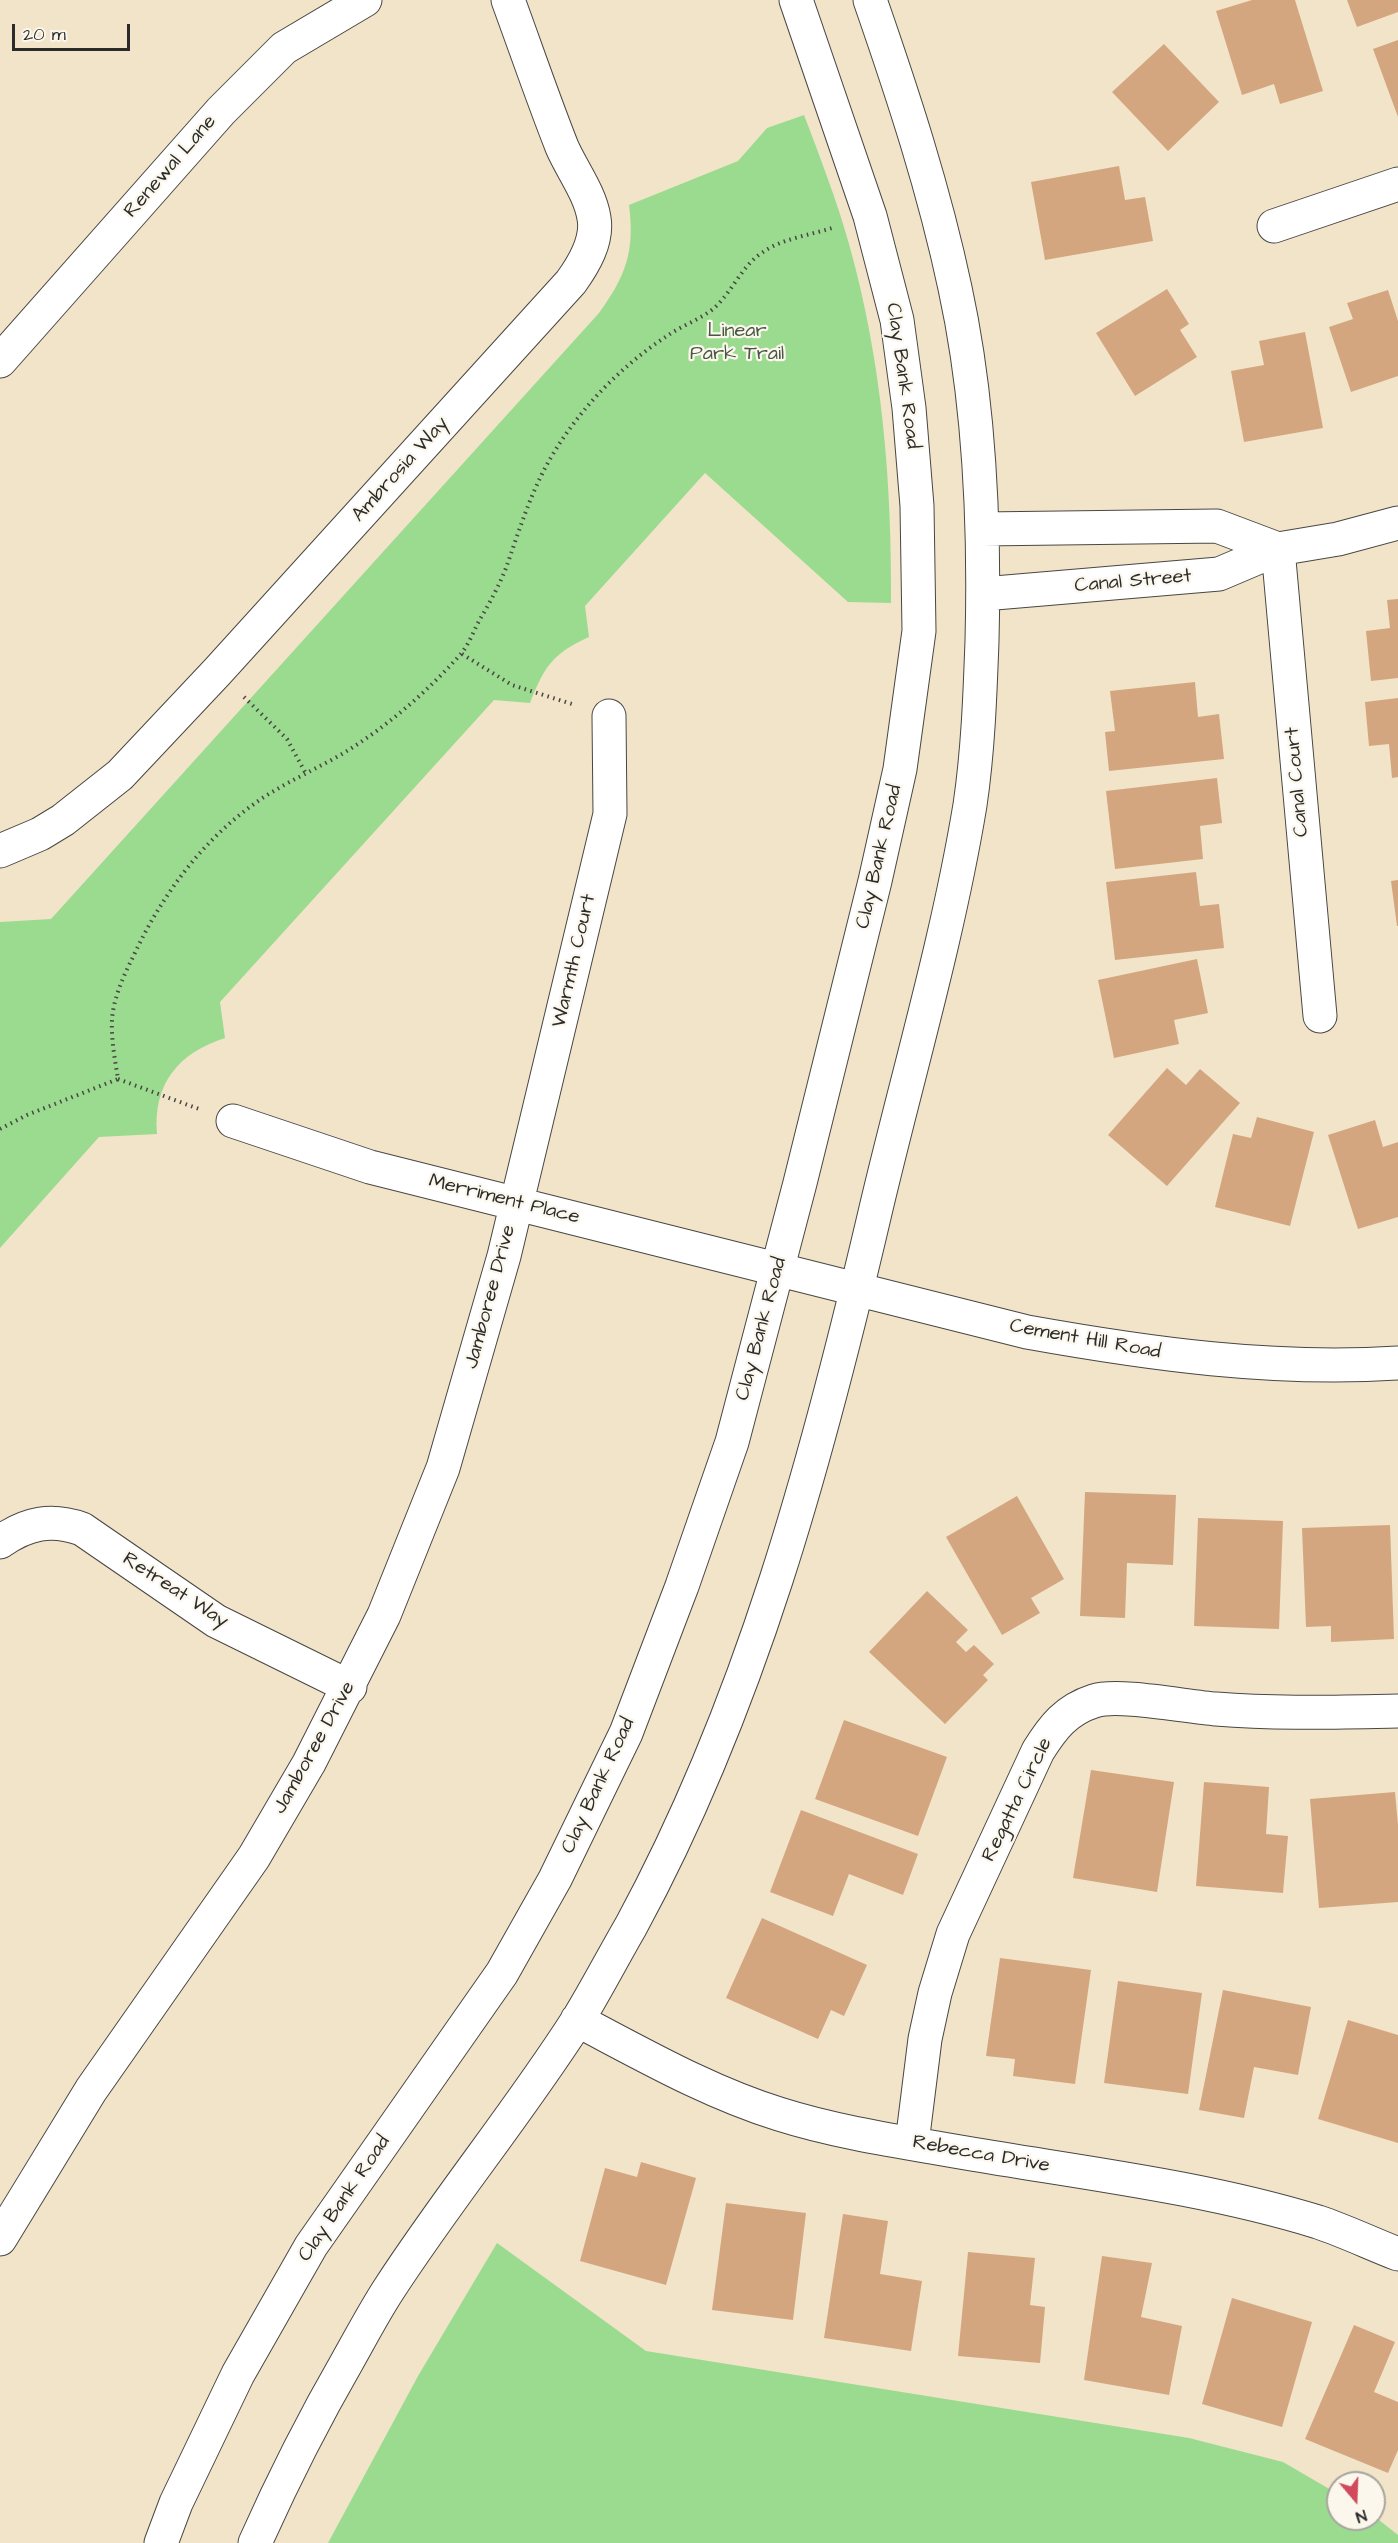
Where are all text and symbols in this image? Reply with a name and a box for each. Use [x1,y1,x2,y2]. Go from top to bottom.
scale bar [15,12,134,50]
text: 20 m [23,22,66,47]
street label: Renewal Lane [120,111,222,223]
street label: Clay Bank Road [880,302,924,450]
park label: Linear Park Trail [690,320,784,367]
street label: Ambrosia Way [348,413,454,527]
street label: Canal Street [1073,565,1193,599]
street label: Canal Court [1281,726,1315,838]
street label: Clay Bank Road [852,783,908,931]
street label: Warmth Court [548,892,602,1030]
street label: Merriment Place [426,1170,582,1230]
street label: Jamboree Drive [460,1223,522,1371]
street label: Clay Bank Road [731,1255,793,1403]
street label: Cement Hill Road [1008,1315,1162,1365]
street label: Retreat Way [118,1548,232,1634]
street label: Jamboree Drive [269,1678,361,1818]
street label: Clay Bank Road [557,1714,641,1858]
street label: Regatta Circle [978,1734,1058,1866]
street label: Clay Bank Road [294,2131,396,2267]
street label: Rebecca Drive [911,2131,1051,2179]
north arrow [1326,2471,1386,2531]
text: N [1353,2504,1370,2528]

